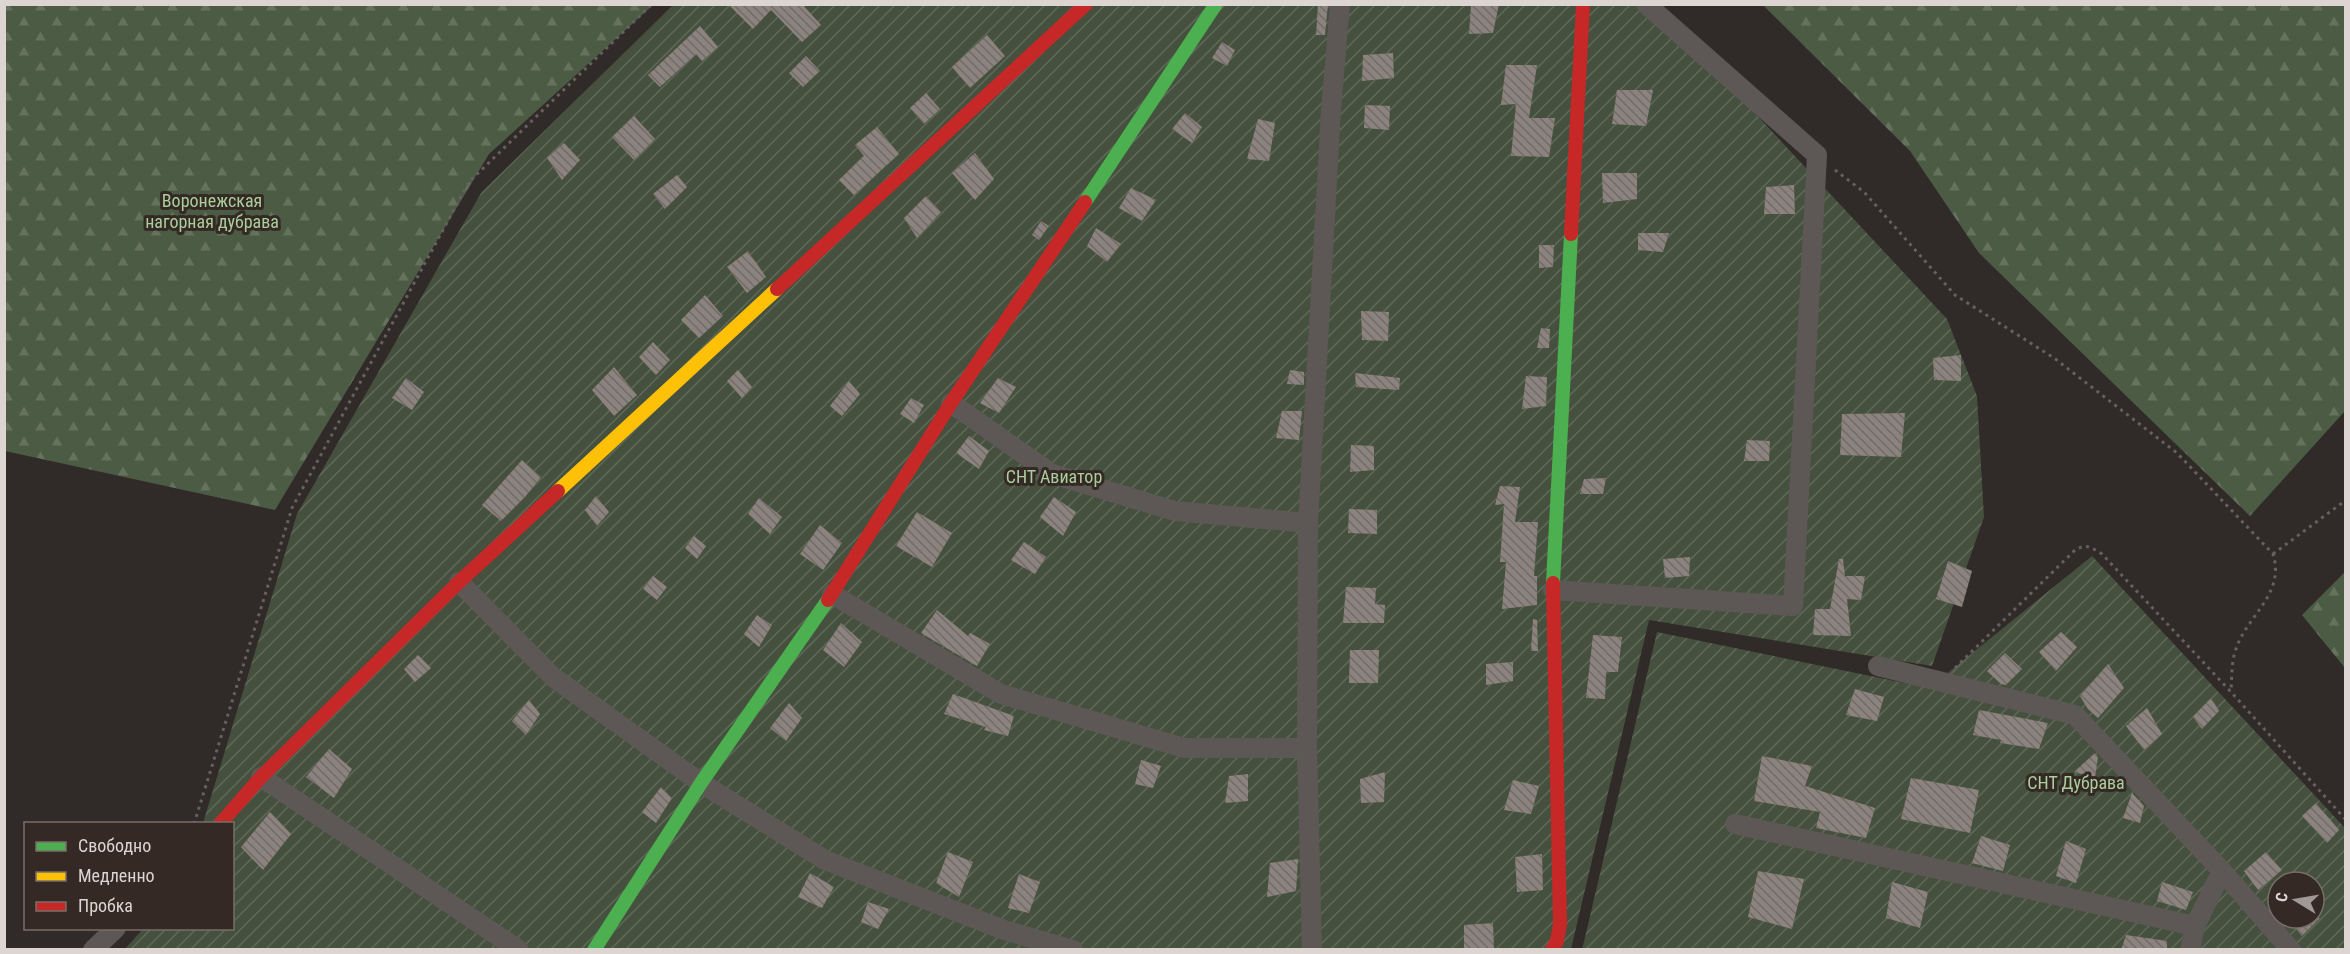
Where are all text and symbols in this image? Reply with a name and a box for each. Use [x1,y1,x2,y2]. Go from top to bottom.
park label: Воронежская нагорная дубрава [145,190,279,232]
park label: СНТ Авиатор [1006,466,1102,487]
park label: СНТ Дубрава [2027,772,2125,793]
legend [24,822,234,930]
text: Свободно [78,835,151,856]
text: Медленно [78,865,155,886]
north arrow [2266,870,2326,930]
text: С [2272,891,2292,904]
text: Пробка [78,895,133,916]

